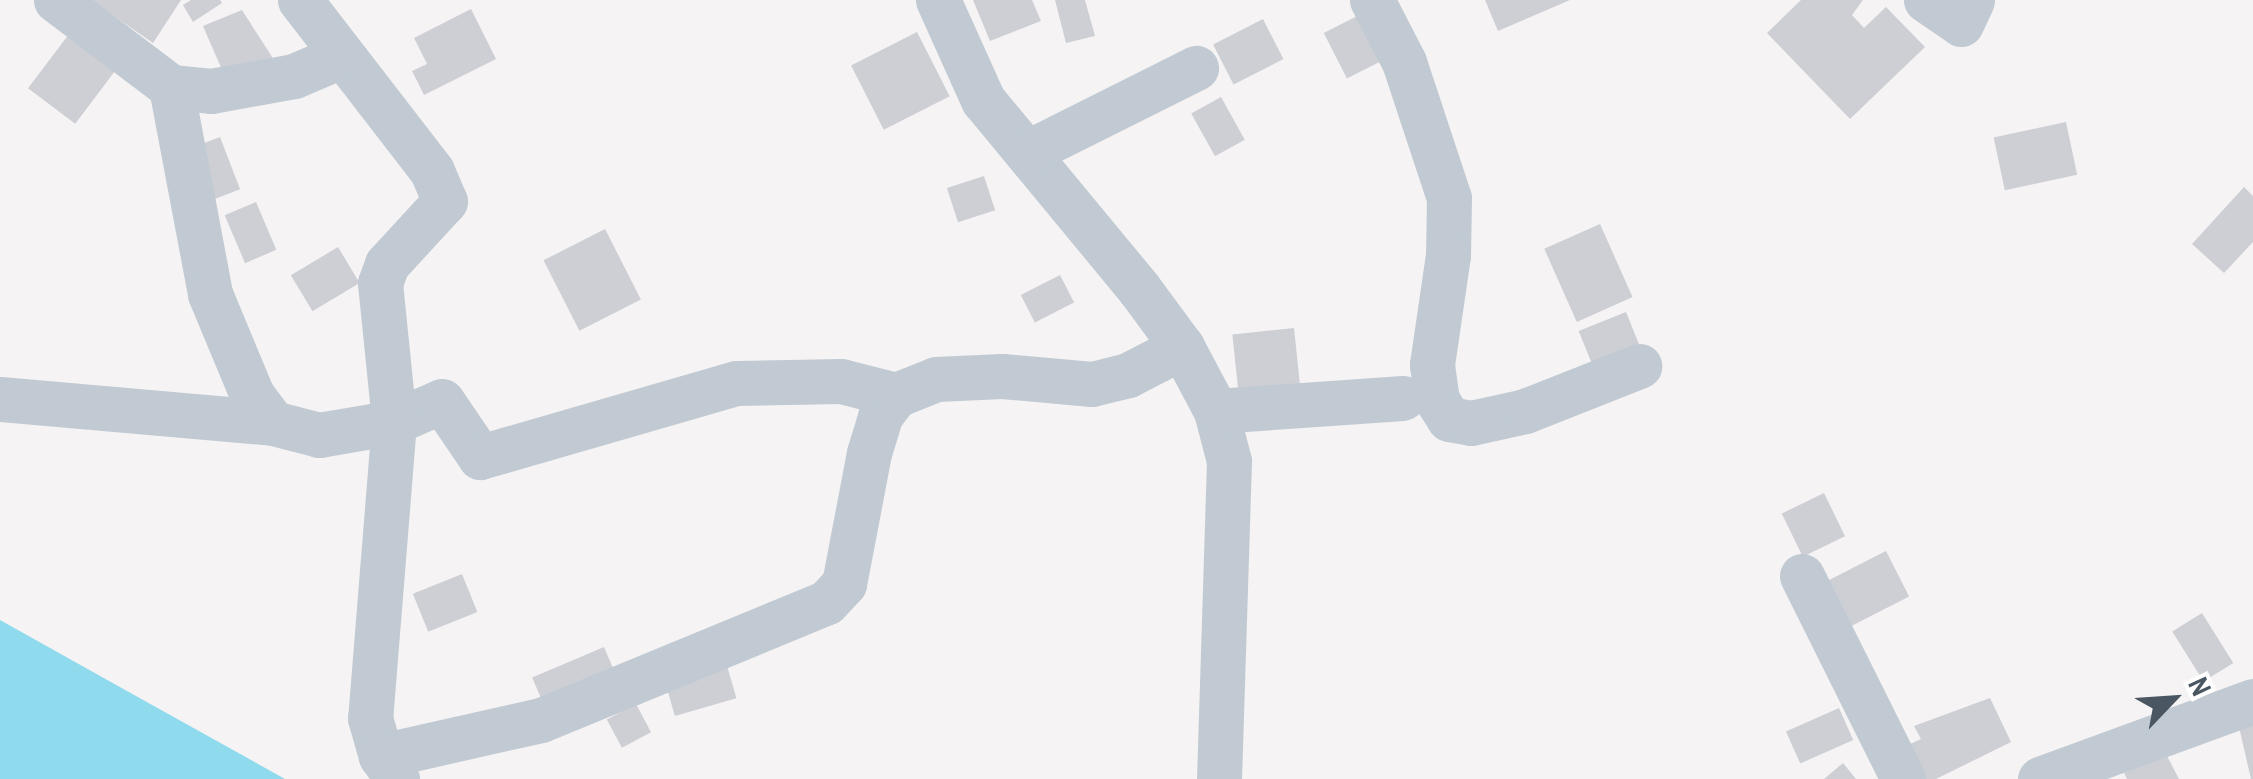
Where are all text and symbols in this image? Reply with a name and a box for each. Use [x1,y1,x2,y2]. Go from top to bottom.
north arrow [2123,649,2223,749]
text: N [2179,671,2221,702]

